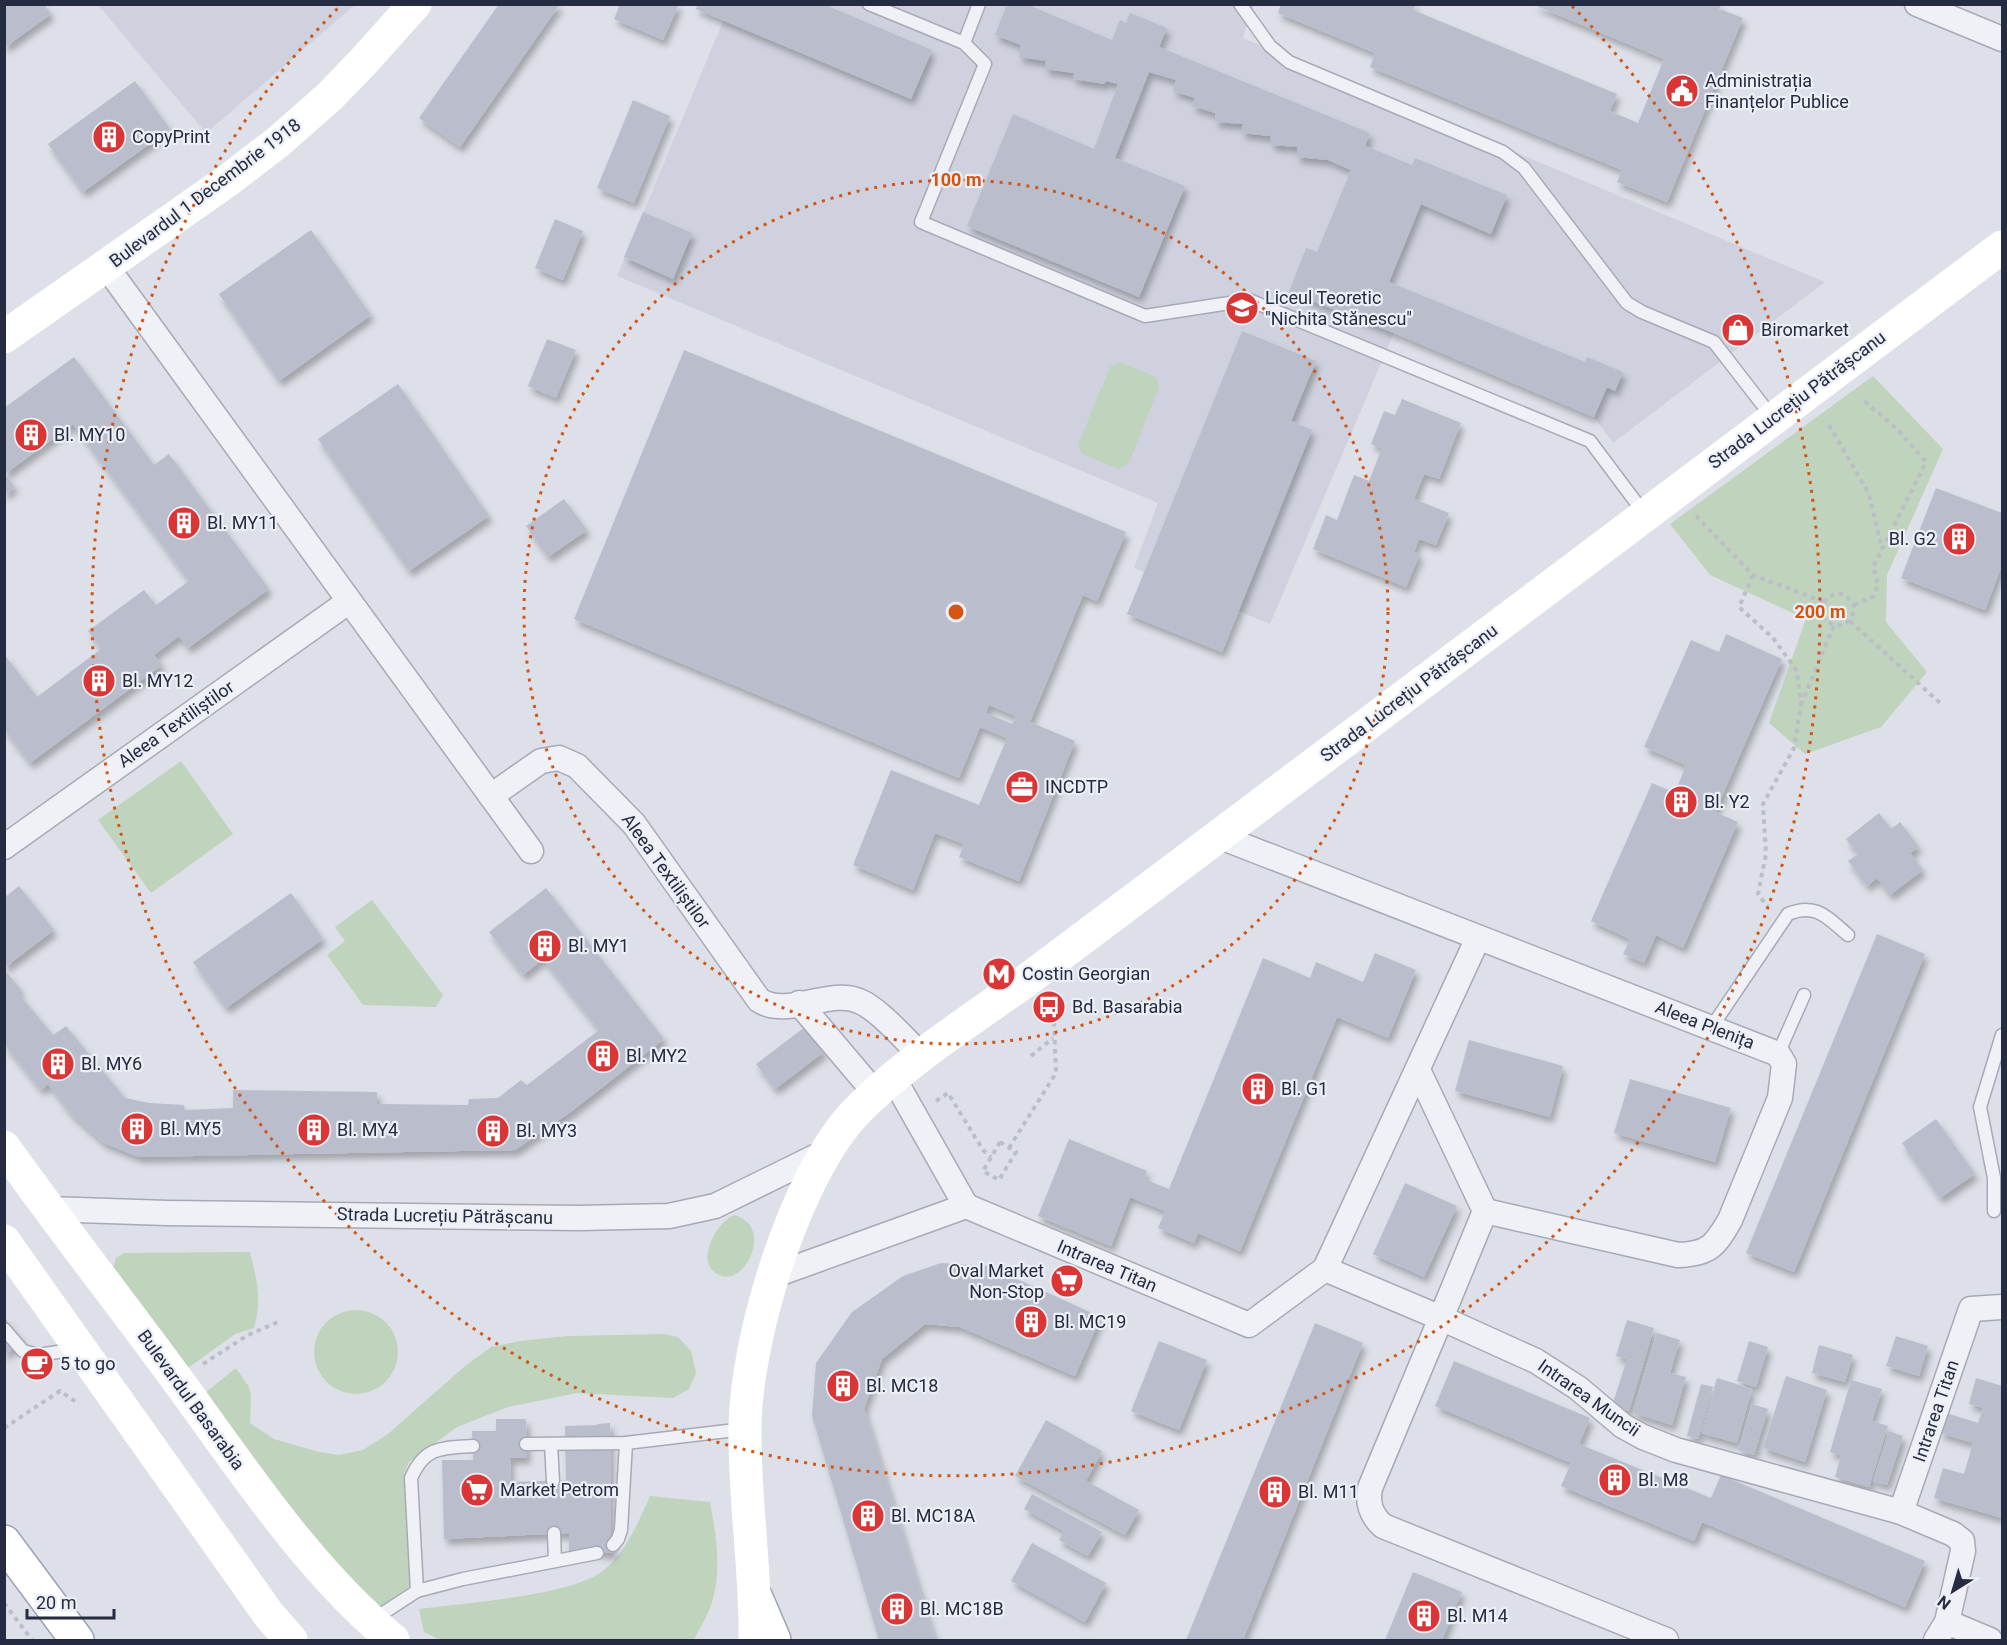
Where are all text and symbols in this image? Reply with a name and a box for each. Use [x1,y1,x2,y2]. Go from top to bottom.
place label: Administrația Finanțelor Publice [1705,70,1849,113]
public building icon: Administrația Finanțelor Publice [1664,73,1700,109]
street label: Bulevardul 1 Decembrie 1918 [105,114,304,271]
building icon: CopyPrint [91,119,127,155]
place label: CopyPrint [132,126,210,147]
text: 100 m [930,169,982,190]
place label: Liceul Teoretic "Nichita Stănescu" [1265,287,1412,329]
school or university icon: Liceul Teoretic "Nichita Stănescu" [1224,290,1260,326]
shop icon: Biromarket [1720,312,1756,348]
place label: Biromarket [1761,319,1849,340]
street label: Strada Lucrețiu Pătrășcanu [1704,326,1890,474]
building icon: Bl. MY10 [13,417,49,453]
place label: Bl. MY10 [54,424,125,445]
building icon: Bl. MY11 [166,505,202,541]
place label: Bl. MY11 [207,512,278,533]
building icon: Bl. G2 [1941,521,1977,557]
place label: Bl. G2 [1889,528,1936,549]
text: 200 m [1794,601,1846,622]
centre of rings [946,602,966,622]
street label: Strada Lucrețiu Pătrășcanu [1316,619,1502,767]
building icon: Bl. MY12 [81,663,117,699]
place label: Bl. MY12 [122,670,193,691]
street label: Aleea Textiliștilor [114,676,238,772]
office icon: INCDTP [1004,769,1040,805]
place label: INCDTP [1045,776,1108,797]
building icon: Bl. Y2 [1663,784,1699,820]
place label: Bl. Y2 [1704,791,1750,812]
street label: Aleea Textiliștilor [617,809,715,933]
building icon: Bl. MY1 [527,928,563,964]
place label: Bl. MY1 [568,935,629,956]
metro station icon: Costin Georgian [981,956,1017,992]
place label: Costin Georgian [1022,963,1150,984]
bus stop icon: Bd. Basarabia [1031,989,1067,1025]
place label: Bd. Basarabia [1072,996,1182,1017]
street label: Aleea Plenița [1652,996,1758,1054]
building icon: Bl. MY2 [585,1038,621,1074]
place label: Bl. MY2 [626,1045,687,1066]
building icon: Bl. MY6 [40,1046,76,1082]
place label: Bl. MY6 [81,1053,142,1074]
building icon: Bl. G1 [1240,1071,1276,1107]
place label: Bl. G1 [1281,1078,1328,1099]
building icon: Bl. MY5 [119,1111,155,1147]
building icon: Bl. MY4 [296,1112,332,1148]
building icon: Bl. MY3 [475,1113,511,1149]
place label: Bl. MY5 [160,1118,221,1139]
place label: Bl. MY4 [337,1119,398,1140]
place label: Bl. MY3 [516,1120,577,1141]
street label: Strada Lucrețiu Pătrășcanu [337,1203,553,1229]
street label: Intrarea Titan [1054,1235,1160,1296]
place label: Oval Market Non-Stop [948,1260,1044,1302]
supermarket icon: Oval Market Non-Stop [1049,1263,1085,1299]
building icon: Bl. MC19 [1013,1304,1049,1340]
place label: Bl. MC19 [1054,1311,1126,1332]
street label: Bulevardul Basarabia [134,1326,249,1474]
cafe icon: 5 to go [19,1346,55,1382]
place label: 5 to go [60,1353,115,1374]
street label: Intrarea Muncii [1534,1355,1644,1441]
street label: Intrarea Titan [1908,1357,1963,1465]
building icon: Bl. MC18 [825,1368,861,1404]
place label: Bl. MC18 [866,1375,938,1396]
building icon: Bl. M8 [1597,1462,1633,1498]
place label: Bl. M8 [1638,1469,1689,1490]
supermarket icon: Market Petrom [459,1472,495,1508]
building icon: Bl. M11 [1257,1474,1293,1510]
place label: Market Petrom [500,1479,619,1500]
place label: Bl. M11 [1298,1481,1359,1502]
building icon: Bl. MC18A [850,1498,886,1534]
place label: Bl. MC18A [891,1505,975,1526]
north arrow [1923,1561,1983,1621]
scale bar [27,1582,114,1620]
building icon: Bl. MC18B [879,1591,915,1627]
text: 20 m [36,1592,76,1613]
text: N [1934,1592,1955,1614]
place label: Bl. MC18B [920,1598,1004,1619]
building icon: Bl. M14 [1406,1598,1442,1634]
place label: Bl. M14 [1447,1605,1508,1626]

